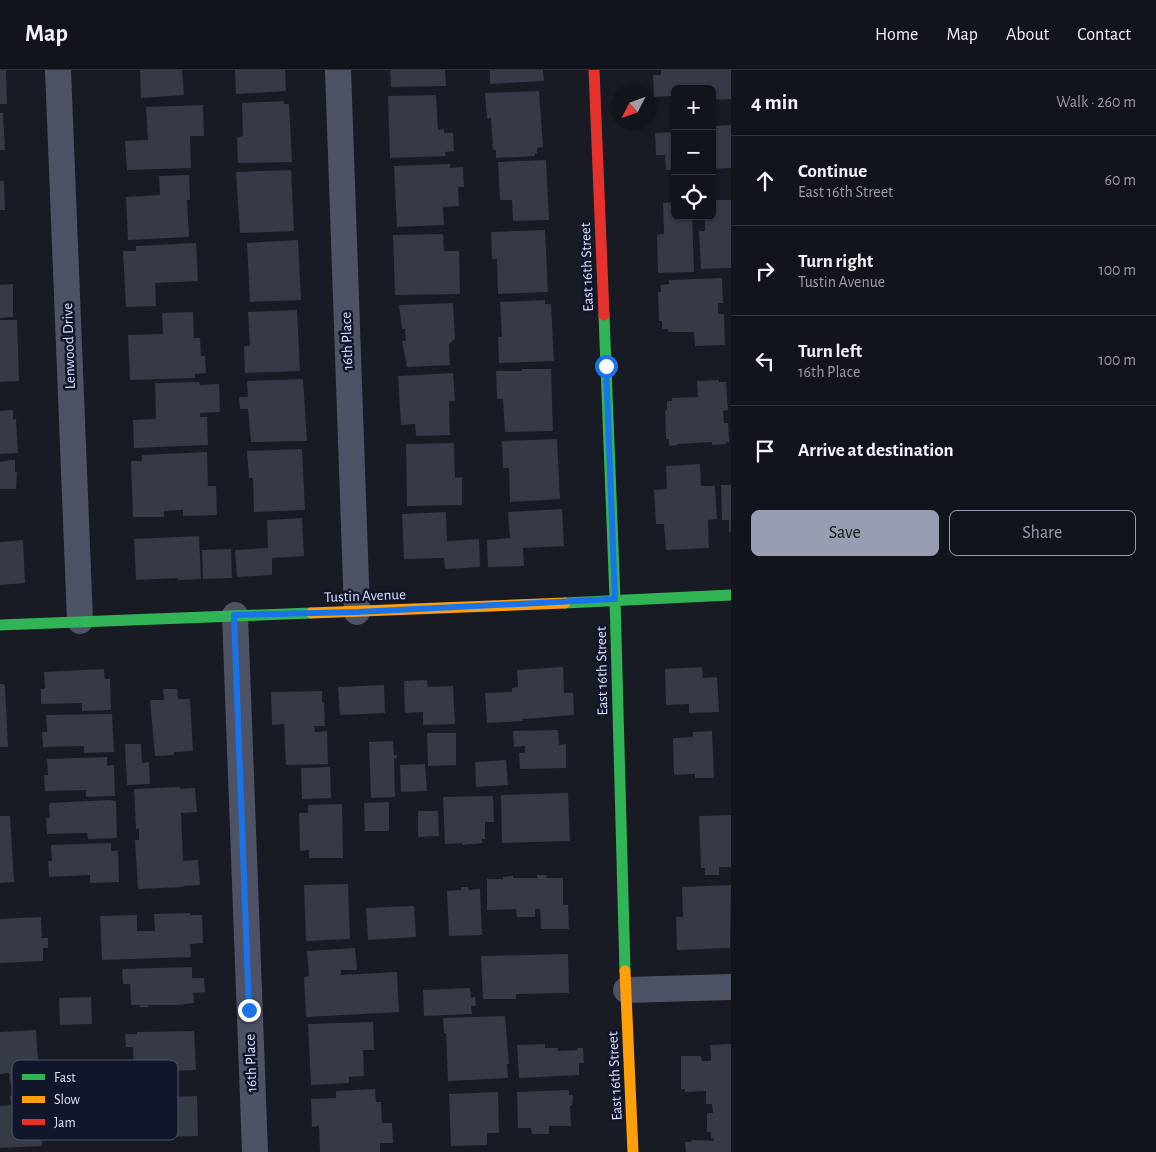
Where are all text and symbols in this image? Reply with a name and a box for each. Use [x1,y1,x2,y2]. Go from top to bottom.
text: Map [25,22,68,46]
text: Home [875,26,918,44]
text: Map [946,26,978,44]
text: About [1006,26,1049,44]
text: Contact [1077,26,1131,44]
north arrow [611,85,656,130]
map controls [671,85,716,220]
button: + [671,85,716,130]
text: 4 min [751,92,798,113]
text: Walk · 260 m [1056,94,1136,110]
button: − [671,130,716,175]
text: Continue [798,162,867,181]
icon: ahead [751,167,779,195]
text: 60 m [1105,172,1136,188]
button: locate [671,175,716,220]
text: East 16th Street [798,184,893,200]
street label: East 16th Street [578,222,596,312]
text: Turn right [798,252,873,271]
icon: right [751,257,779,285]
text: 100 m [1098,262,1136,278]
text: Tustin Avenue [798,274,885,290]
street label: Lenwood Drive [60,302,78,389]
street label: 16th Place [338,311,356,370]
text: Turn left [798,342,862,361]
icon: left [751,347,779,375]
text: 100 m [1098,352,1136,368]
route start [595,355,618,378]
text: 16th Place [798,364,860,380]
icon: arrive [751,437,779,465]
text: Arrive at destination [798,441,954,460]
button: Save [751,510,939,556]
button: Share [949,510,1136,556]
street label: Tustin Avenue [324,587,406,605]
street label: East 16th Street [594,626,610,716]
route end [238,999,261,1022]
street label: East 16th Street [605,1031,625,1121]
street label: 16th Place [242,1033,260,1092]
legend [12,1060,178,1140]
text: Fast [54,1071,76,1085]
text: Slow [54,1093,81,1107]
text: Jam [54,1116,76,1130]

